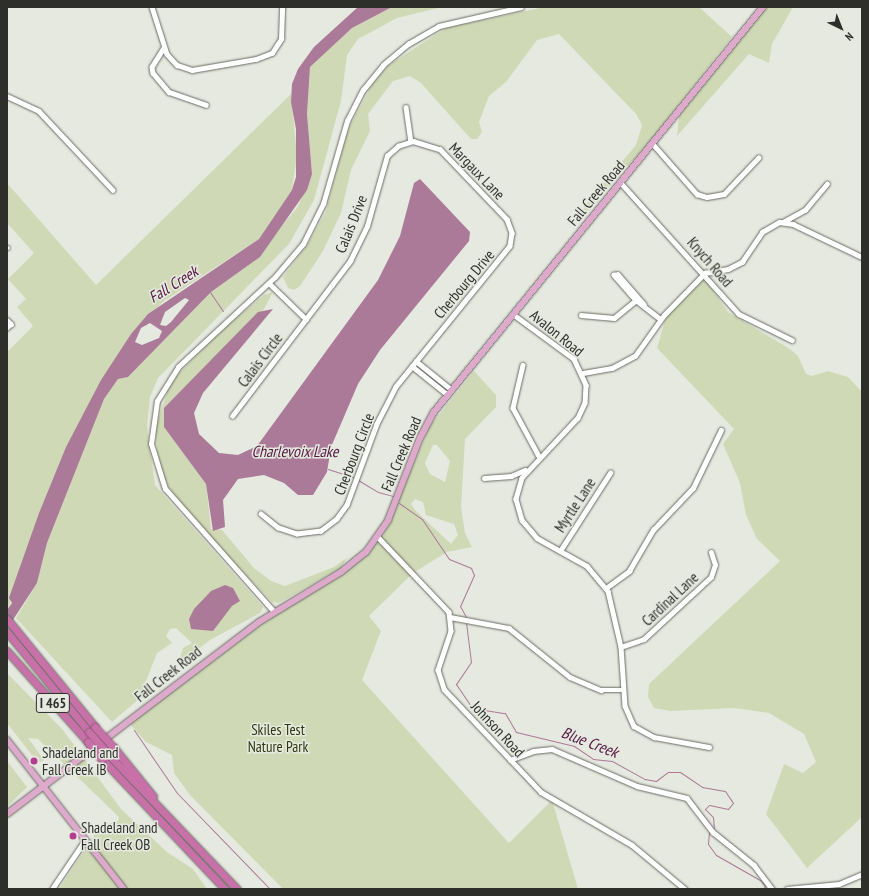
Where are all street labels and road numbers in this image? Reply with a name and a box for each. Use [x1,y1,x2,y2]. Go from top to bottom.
street label: Margaux Lane [445,139,509,203]
street label: Fall Creek Road [563,157,629,229]
street label: Calais Drive [331,192,371,256]
street label: Knych Road [684,233,736,291]
street label: Cherbourg Drive [430,246,498,322]
street label: Avalon Road [527,306,587,360]
street label: Calais Circle [234,329,286,391]
street label: Cherbourg Circle [330,410,378,498]
street label: Fall Creek Road [377,414,425,494]
street label: Myrtle Lane [551,474,599,536]
street label: Cardinal Lane [638,568,702,630]
street label: Fall Creek Road [131,642,205,706]
road number: I 465 [35,691,71,715]
street label: Johnson Road [467,697,529,761]

